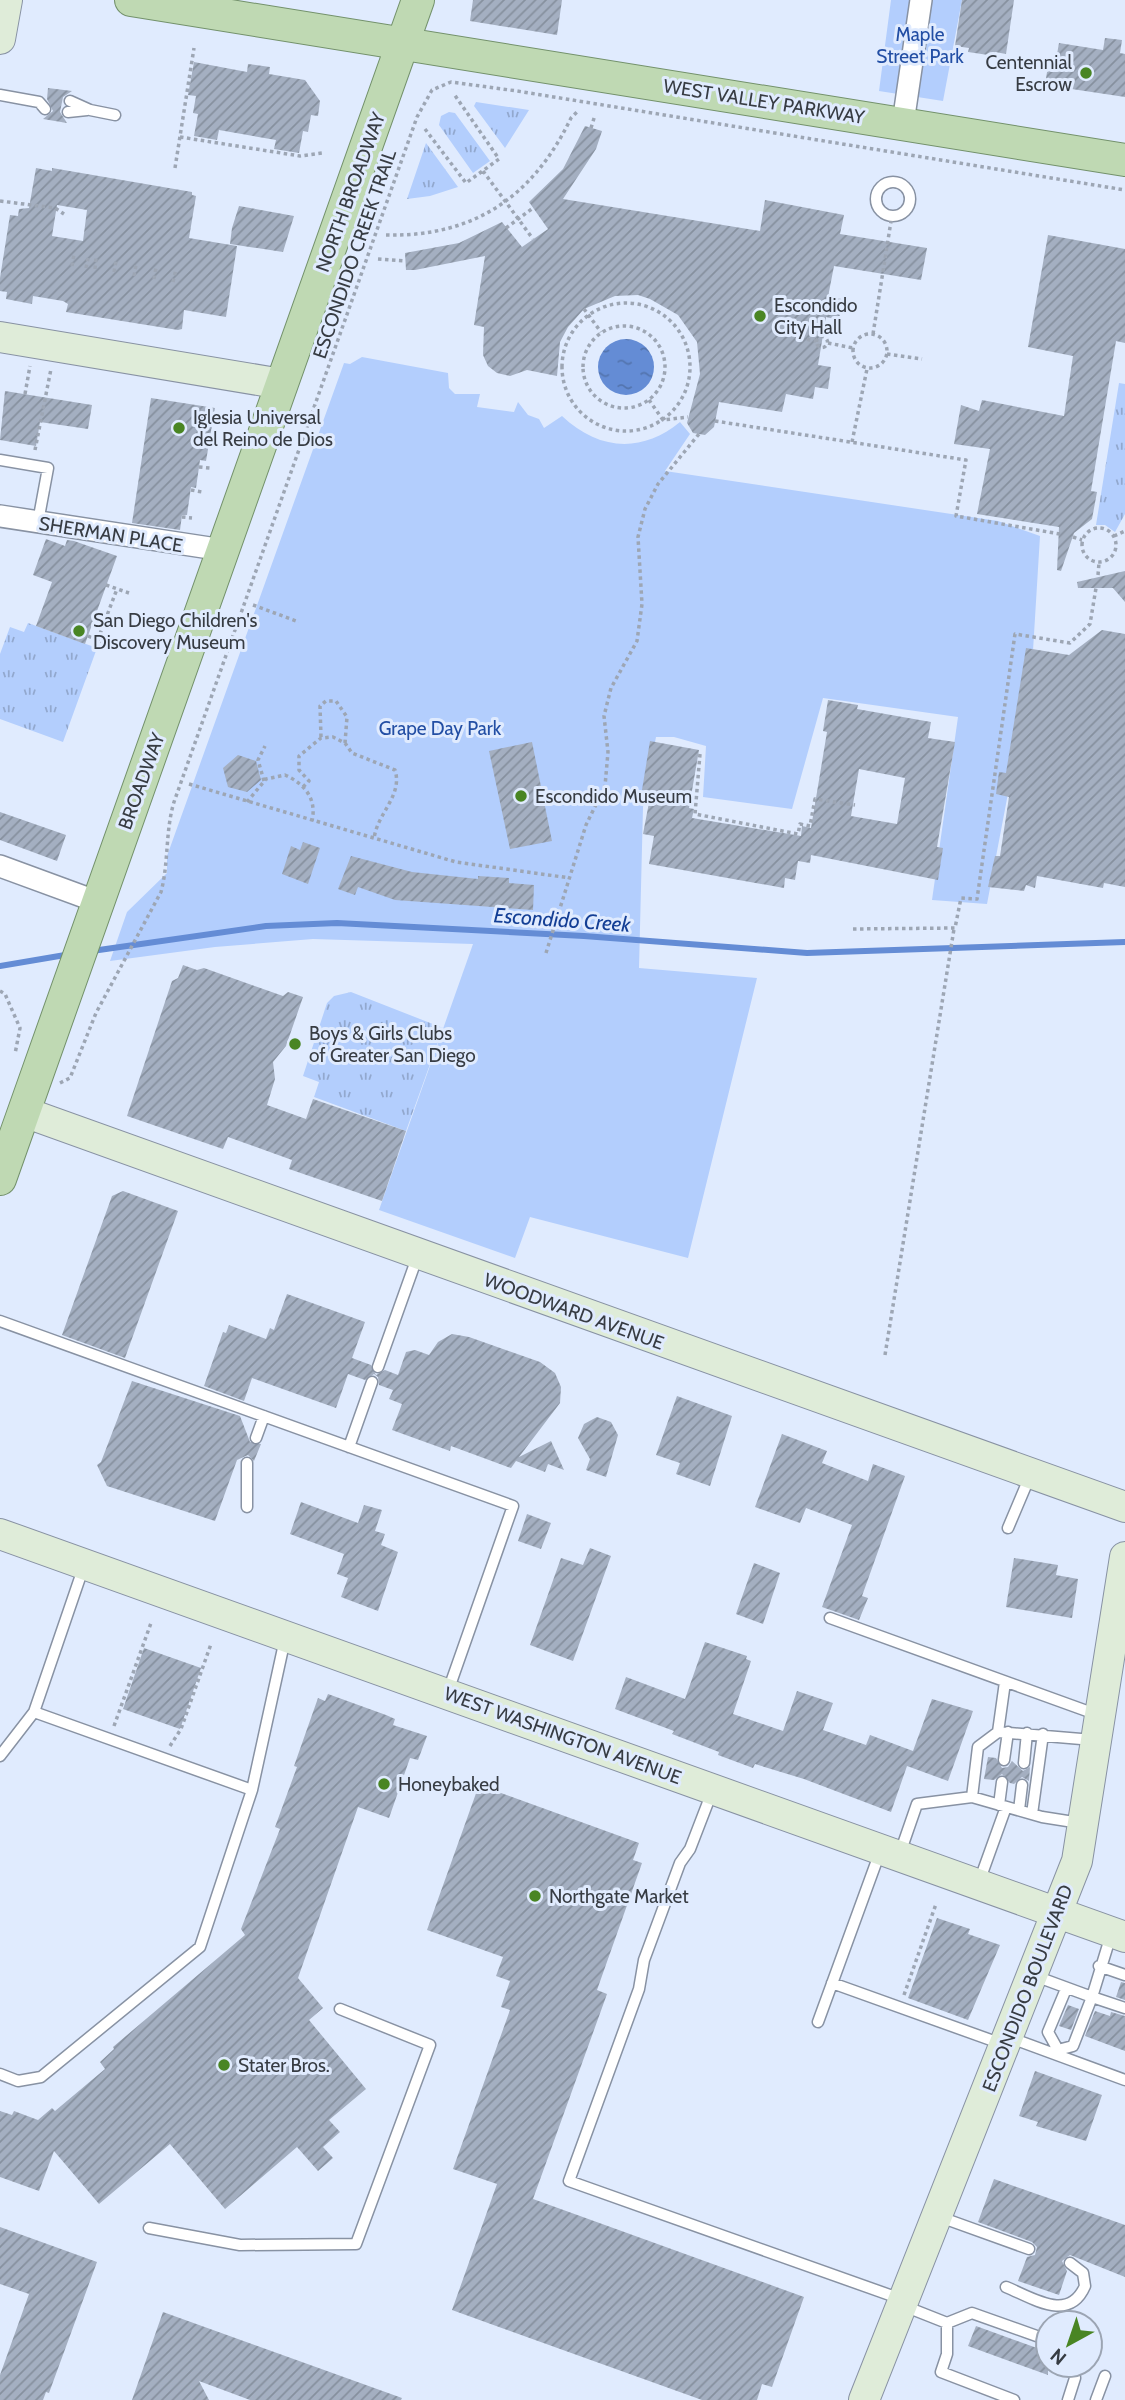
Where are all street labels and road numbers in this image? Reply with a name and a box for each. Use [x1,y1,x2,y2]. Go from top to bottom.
street label: WEST VALLEY PARKWAY [662,74,866,129]
street label: NORTH BROADWAY [311,109,390,275]
street label: ESCONDIDO CREEK TRAIL [308,146,401,362]
street label: SHERMAN PLACE [37,512,185,557]
street label: BROADWAY [113,730,170,833]
street label: WOODWARD AVENUE [481,1268,667,1355]
street label: WEST WASHINGTON AVENUE [441,1682,685,1789]
street label: ESCONDIDO BOULEVARD [977,1881,1078,2095]

